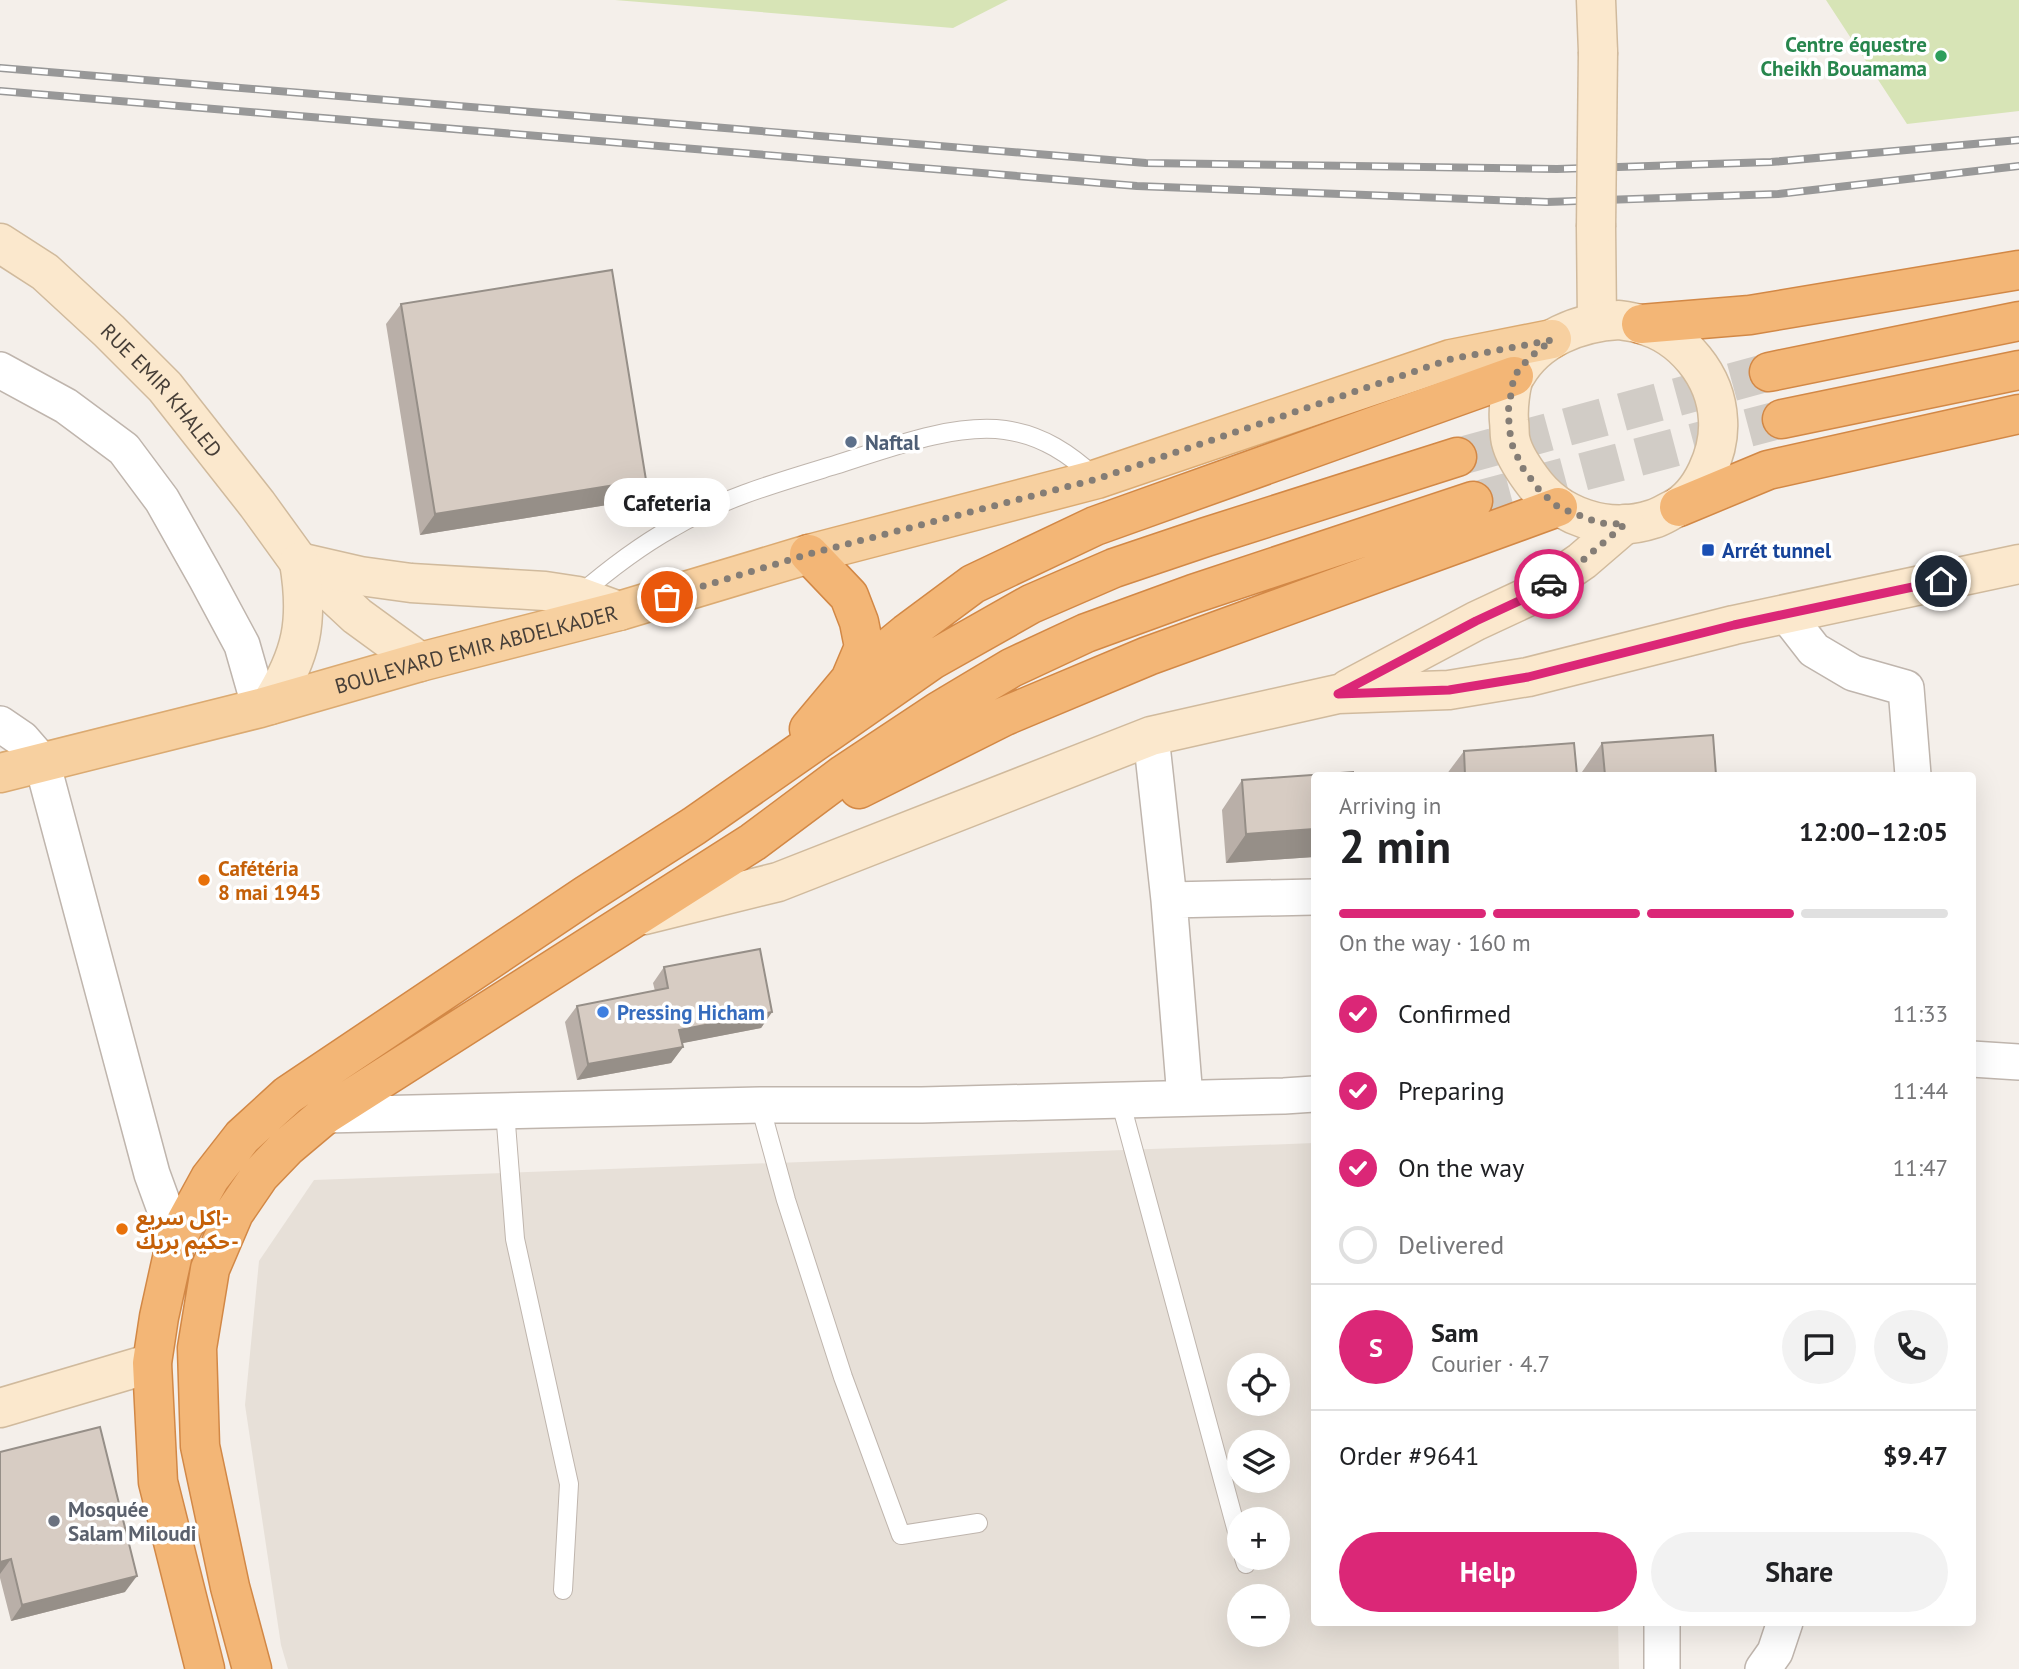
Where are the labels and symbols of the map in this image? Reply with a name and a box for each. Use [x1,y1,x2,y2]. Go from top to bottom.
place label: Centre équestre Cheikh Bouamama [1760,31,1927,82]
marker: Centre équestre Cheikh Bouamama [1933,48,1949,64]
street label: RUE EMIR KHALED [95,317,228,462]
place label: Naftal [865,429,921,456]
marker: Naftal [843,434,859,450]
callout: Cafeteria [604,478,730,527]
place label: Arrét tunnel [1722,537,1832,564]
marker: Arrét tunnel [1700,542,1716,558]
courier [1514,549,1584,619]
pin [1911,551,1971,611]
pin [637,567,697,627]
street label: BOULEVARD EMIR ABDELKADER [331,598,620,699]
place label: Cafétéria 8 mai 1945 [218,855,321,906]
marker: Cafétéria 8 mai 1945 [196,872,212,888]
place label: Pressing Hicham [617,999,765,1026]
marker: Pressing Hicham [595,1004,611,1020]
place label: اكل سريع- حكيم بريك- [136,1204,239,1257]
marker: اكل سريع- حكيم بريك- [114,1221,130,1237]
place label: Mosquée Salam Miloudi [68,1496,197,1547]
marker: Mosquée Salam Miloudi [46,1513,62,1529]

